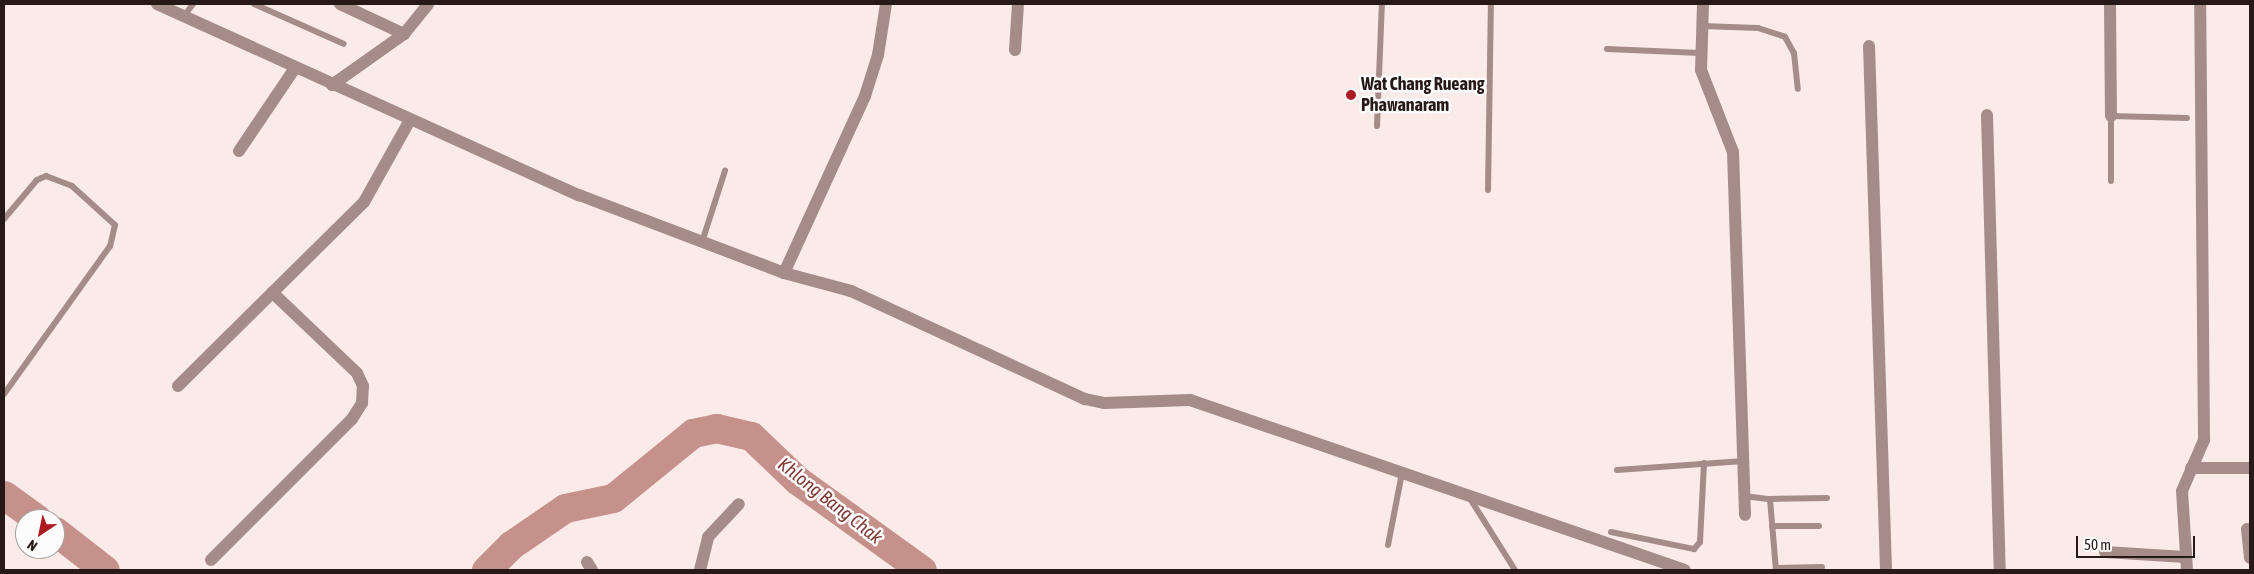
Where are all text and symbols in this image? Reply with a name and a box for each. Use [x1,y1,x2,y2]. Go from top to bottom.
place label: Wat Chang Rueang Phawanaram [1361,74,1484,116]
marker: Wat Chang Rueang Phawanaram [1345,89,1357,101]
water label: Khlong Bang Chak [773,453,887,549]
north arrow [15,509,65,559]
scale bar [2079,526,2198,558]
text: 50 m [2084,536,2111,553]
text: N [24,537,40,555]

